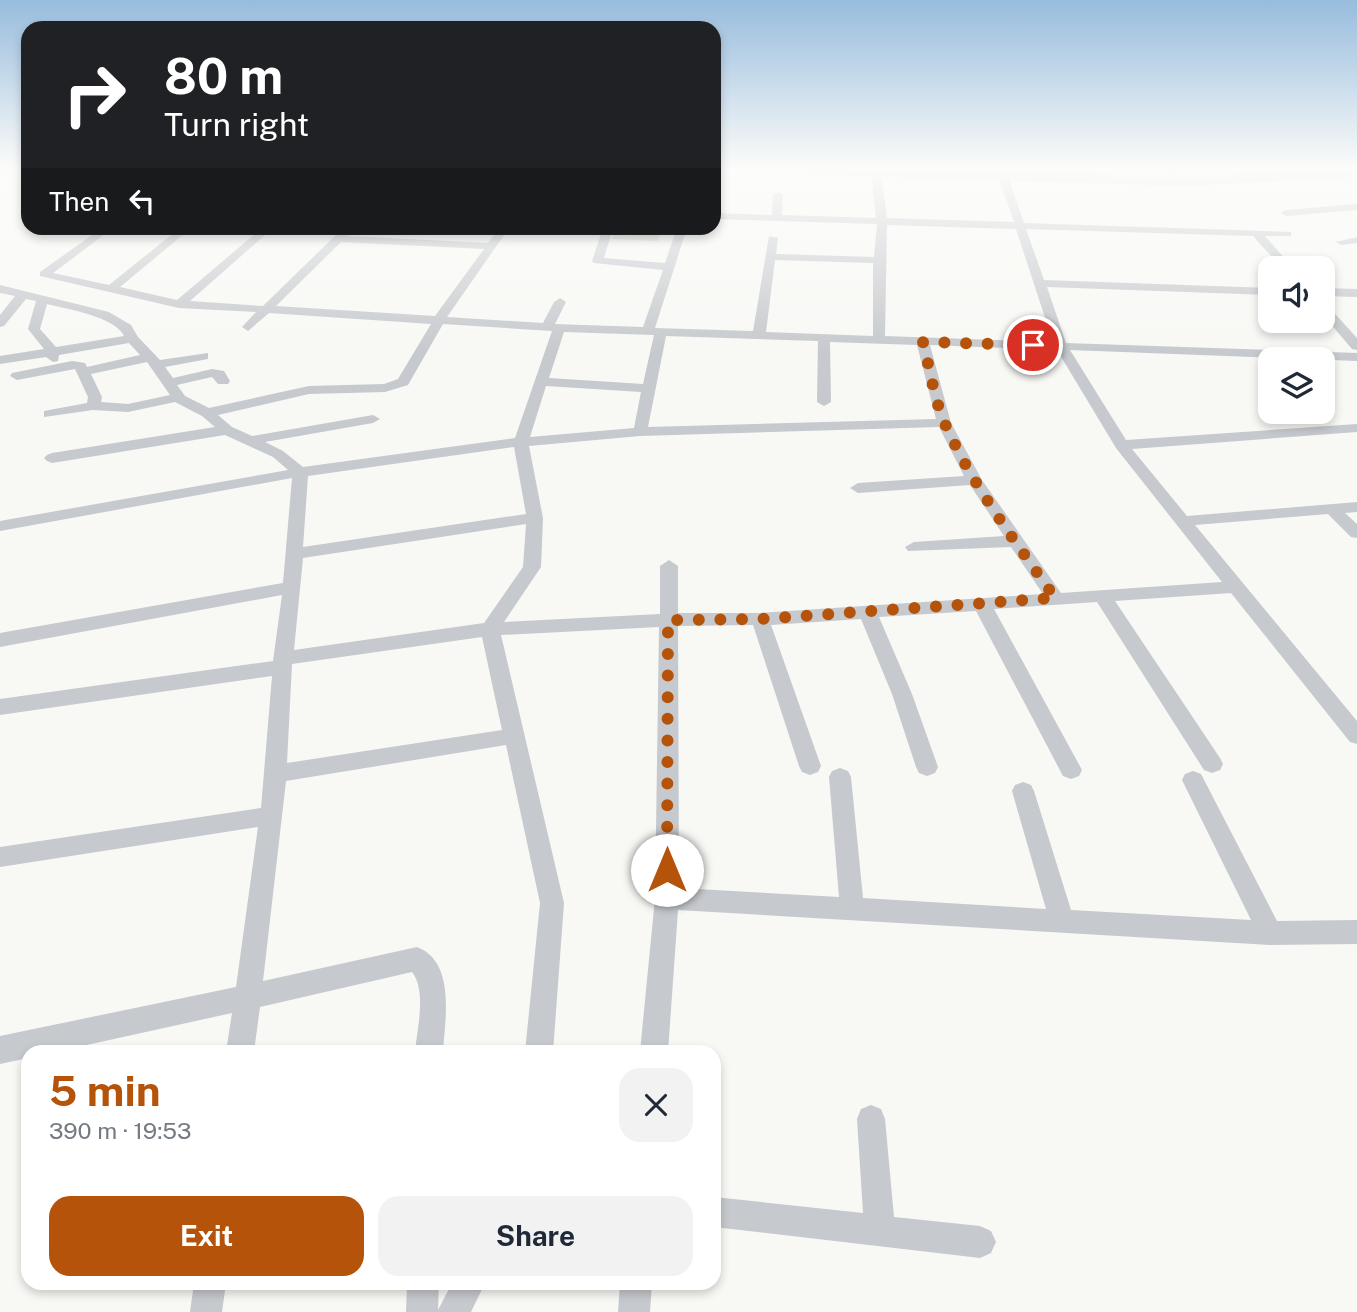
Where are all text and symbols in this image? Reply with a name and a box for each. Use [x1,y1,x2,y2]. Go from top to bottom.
text: 80 m [164,47,283,105]
icon: right [49,49,140,140]
text: Turn right [164,106,309,143]
icon: left [123,182,161,220]
text: Then [49,186,109,217]
map controls [1258,256,1335,424]
button: sound [1258,256,1335,333]
pin [1003,315,1063,375]
icon: arrive [1014,326,1052,364]
button: layers [1258,347,1335,424]
position arrow [630,833,704,907]
text: 5 min [49,1066,161,1115]
button: close [619,1068,693,1142]
text: 390 m · 19:53 [49,1117,192,1144]
button: Exit [49,1196,364,1276]
button: Share [378,1196,693,1276]

